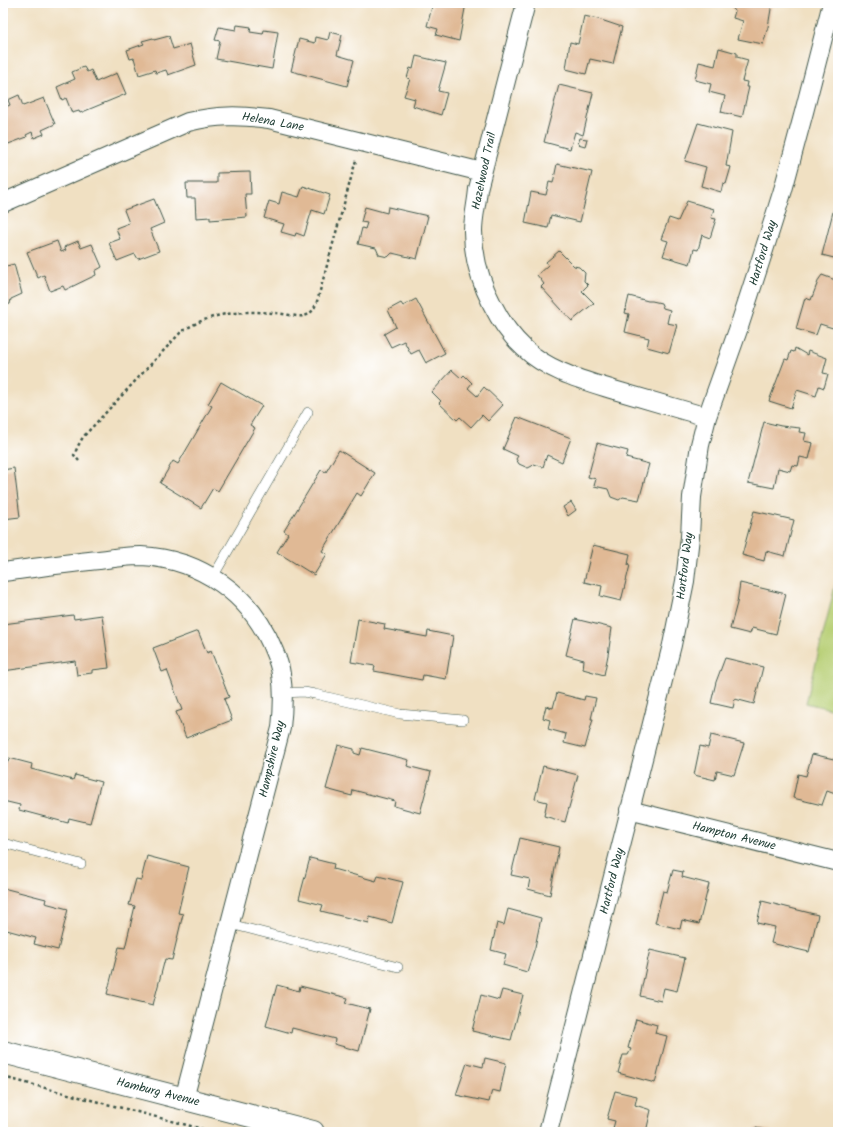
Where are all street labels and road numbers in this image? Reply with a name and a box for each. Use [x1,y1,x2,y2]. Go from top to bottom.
street label: Helena Lane [241,107,306,137]
street label: Hazelwood Trail [467,130,502,212]
street label: Hartford Way [744,218,782,288]
street label: Hartford Way [671,531,699,601]
street label: Hampshire Way [254,718,290,799]
street label: Hampton Avenue [690,816,778,856]
street label: Hartford Way [595,846,629,916]
street label: Hamburg Avenue [114,1072,202,1112]

